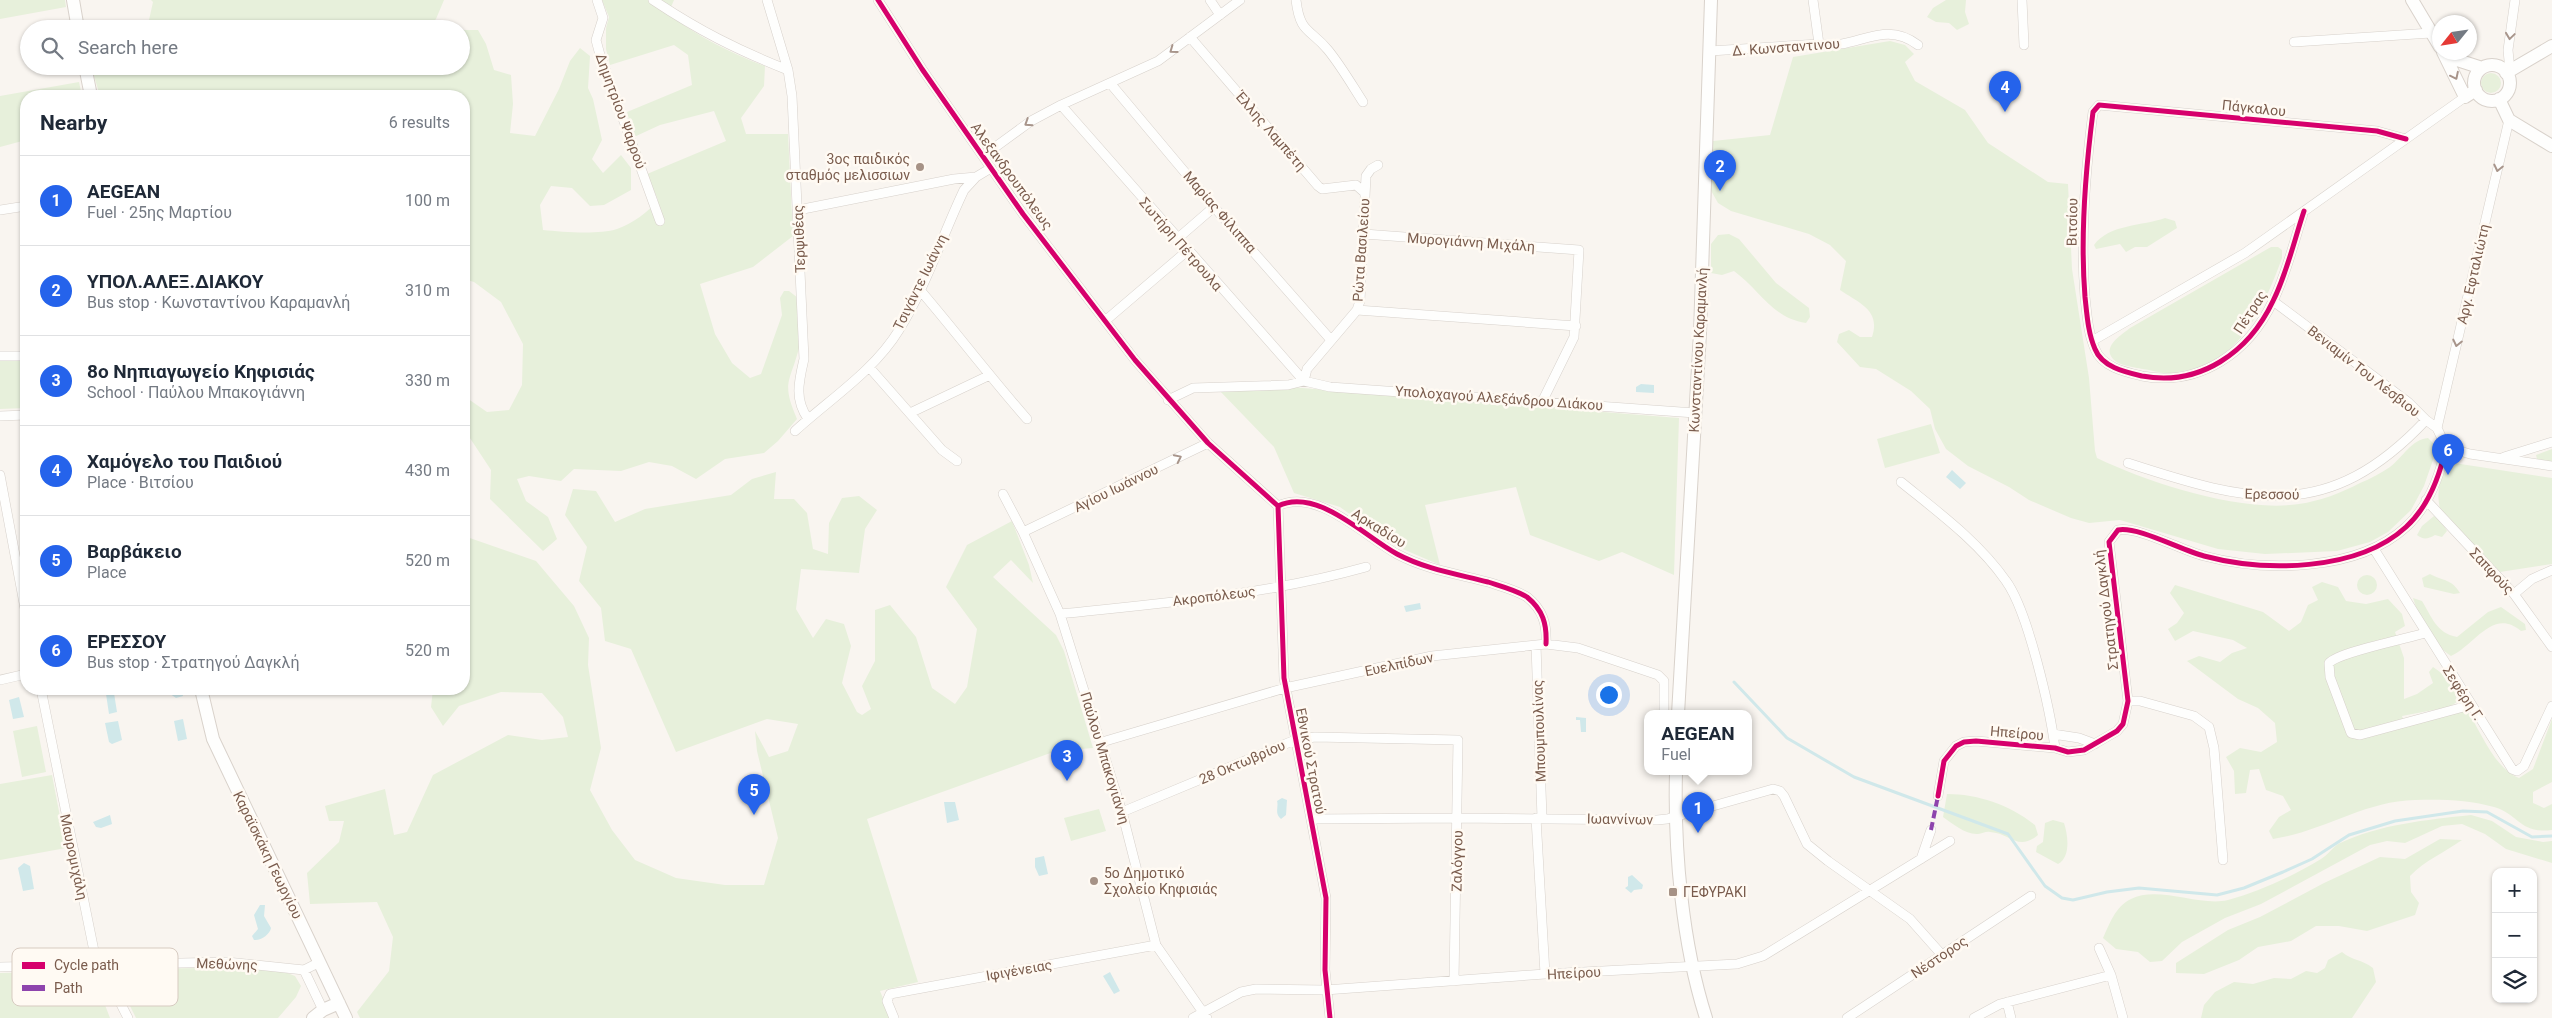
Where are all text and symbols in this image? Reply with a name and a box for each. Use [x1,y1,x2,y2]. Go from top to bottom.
north arrow [2432,15,2477,60]
search box [20,20,470,75]
one-way arrow [2505,32,2516,40]
icon: search [38,34,66,62]
street label: Δ. Κωνσταντινου [1732,35,1840,59]
text: Search here [78,36,178,59]
one-way arrow [1169,44,1179,53]
street label: Δημητρίου Ψαρρού [593,51,649,171]
pin: 4 [1989,71,2021,112]
one-way arrow [2449,71,2459,80]
street label: Έλλης Λαμπέτη [1232,87,1310,174]
street label: Πάγκαλου [2221,97,2287,119]
text: Nearby [40,111,107,135]
text: 6 results [389,113,450,132]
one-way arrow [1025,117,1034,127]
street label: Αλεξανδρουπόλεως [968,119,1056,233]
pin: 2 [1704,150,1736,191]
place label: 3ος παιδικός σταθμός μελισσιων [786,151,910,183]
marker: 3ος παιδικός σταθμός μελισσιων [914,161,926,173]
one-way arrow [2493,163,2504,172]
street label: Μαρίας Φίλιππα [1180,168,1260,256]
text: AEGEAN [87,180,160,203]
text: 1 [51,191,61,210]
text: 100 m [405,191,450,210]
street label: Σωτήρη Πέτρουλα [1136,194,1226,294]
street label: Ρώτα Βασιλείου [1349,198,1373,302]
street label: Βιτσίου [2064,198,2080,246]
text: Fuel · 25ης Μαρτίου [87,203,232,222]
street label: Τερψιθέας [790,205,809,273]
street label: Αργ. Εφταλιώτη [2454,222,2493,326]
street label: Μυρογιάννη Μιχάλη [1407,230,1535,254]
street label: Τσιγάντε Ιωάννη [890,231,950,333]
street label: Κωνσταντίνου Καραμανλή [1686,267,1710,433]
text: ΥΠΟΛ.ΑΛΕΞ.ΔΙΑΚΟΥ [87,270,264,293]
text: 2 [51,281,61,300]
text: 310 m [405,281,450,300]
street label: Πέτρας [2230,287,2270,337]
text: Bus stop · Κωνσταντίνου Καραμανλή [87,293,350,312]
street label: Βενιαμίν Του Λέσβιου [2305,322,2423,420]
one-way arrow [2452,338,2463,347]
text: 8ο Νηπιαγωγείο Κηφισιάς [87,360,315,383]
text: 3 [51,371,61,390]
text: 330 m [405,371,450,390]
text: School · Παύλου Μπακογιάννη [87,383,305,402]
street label: Υπολοχαγού Αλεξάνδρου Διάκου [1394,383,1604,413]
pin: 6 [2432,434,2464,475]
text: Χαμόγελο του Παιδιού [87,450,282,473]
one-way arrow [1173,454,1182,464]
text: 4 [51,461,61,480]
text: 430 m [405,461,450,480]
street label: Αγίου Ιωάννου [1071,461,1161,515]
text: Place · Βιτσίου [87,473,194,492]
street label: Ερεσσού [2244,486,2300,502]
street label: Αρκαδίου [1349,505,1409,551]
text: Βαρβάκειο [87,540,182,563]
street label: Σαπφούς [2466,545,2517,598]
street label: Στρατηγού Δαγκλή [2091,549,2121,671]
text: 5 [51,551,61,570]
text: 520 m [405,551,450,570]
text: Place [87,563,127,582]
street label: Ακροπόλεως [1172,583,1256,609]
text: ΕΡΕΣΣΟΥ [87,630,166,653]
text: 6 [51,641,61,660]
text: 520 m [405,641,450,660]
street label: Ευελπίδων [1363,649,1435,679]
text: Bus stop · Στρατηγού Δαγκλή [87,653,300,672]
street label: Σεφέρη Γ. [2439,663,2486,724]
street label: Μπουμπουλίνας [1529,679,1549,783]
your location [1596,682,1622,708]
street label: Παύλου Μπακογιάννη [1077,690,1133,826]
street label: Εθνικού Στρατού [1293,706,1329,816]
popup [1644,710,1752,775]
text: AEGEAN [1661,722,1735,745]
street label: Ηπείρου [1989,723,2045,743]
street label: 28 Οκτωβρίου [1197,737,1287,787]
pin: 3 [1051,740,1083,781]
text: Fuel [1661,745,1691,764]
pin: 5 [738,774,770,815]
street label: Καραϊσκάκη Γεωργίου [230,789,306,921]
pin: 1 [1682,792,1714,833]
street label: Ιωαννίνων [1587,810,1654,828]
street label: Μαυρομιχάλη [57,813,91,901]
street label: Ζαλόγγου [1448,830,1466,892]
place label: 5ο Δημοτικό Σχολείο Κηφισιάς [1104,865,1218,898]
map controls [2492,868,2537,1003]
button: + [2492,868,2537,913]
marker: 5ο Δημοτικό Σχολείο Κηφισιάς [1088,875,1100,887]
place label: ΓΕΦΥΡΑΚΙ [1683,884,1747,900]
marker: ΓΕΦΥΡΑΚΙ [1667,886,1679,898]
button: − [2492,913,2537,958]
street label: Νέστορος [1908,932,1970,982]
legend [12,948,178,1006]
street label: Μεθώνης [196,955,258,973]
street label: Ιφιγένειας [985,956,1053,985]
text: Cycle path [54,957,119,973]
button: layers [2492,958,2537,1003]
street label: Ηπείρου [1547,964,1601,982]
text: Path [54,980,83,996]

